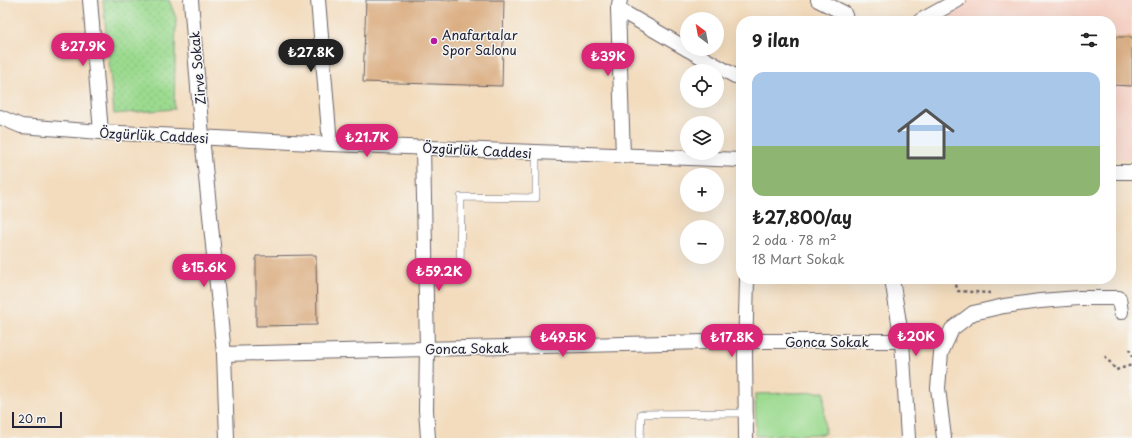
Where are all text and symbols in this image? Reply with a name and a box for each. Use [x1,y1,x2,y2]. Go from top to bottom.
north arrow [680,12,724,56]
map controls [680,12,724,264]
place label: Anafartalar Spor Salonu [442,25,518,59]
text: 9 ilan [752,27,800,53]
icon: filters [1078,29,1100,51]
street label: Zirve Sokak [184,30,210,106]
pin: ₺27.9K [50,33,116,67]
text: ₺27.9K [60,36,106,55]
marker: Anafartalar Spor Salonu [429,36,439,46]
pin: ₺27.8K [278,39,344,73]
text: ₺27.8K [287,42,335,61]
pin: ₺39K [584,43,632,77]
text: ₺39K [590,46,626,65]
button: locate [680,64,724,108]
icon: home [890,98,962,170]
button: layers [680,116,724,160]
street label: Özgürlük Caddesi [99,123,209,147]
pin: ₺21.7K [334,124,400,158]
text: ₺21.7K [345,127,389,146]
street label: Özgürlük Caddesi [422,138,532,162]
button: + [680,168,724,212]
text: ₺27,800/ay [752,204,852,230]
button: − [680,220,724,264]
text: 2 oda · 78 m² [752,230,837,249]
text: 18 Mart Sokak [752,249,845,268]
pin: ₺15.6K [171,254,237,288]
text: ₺15.6K [181,257,227,276]
pin: ₺59.2K [406,258,472,292]
text: ₺59.2K [415,261,463,280]
pin: ₺20K [892,323,940,357]
pin: ₺49.5K [530,324,596,358]
pin: ₺17.8K [699,324,765,358]
text: ₺20K [897,326,935,345]
text: ₺49.5K [540,327,586,346]
text: ₺17.8K [710,327,754,346]
street label: Gonca Sokak [785,332,870,351]
street label: Gonca Sokak [425,338,510,358]
scale bar [12,410,62,429]
text: 20 m [18,410,46,427]

